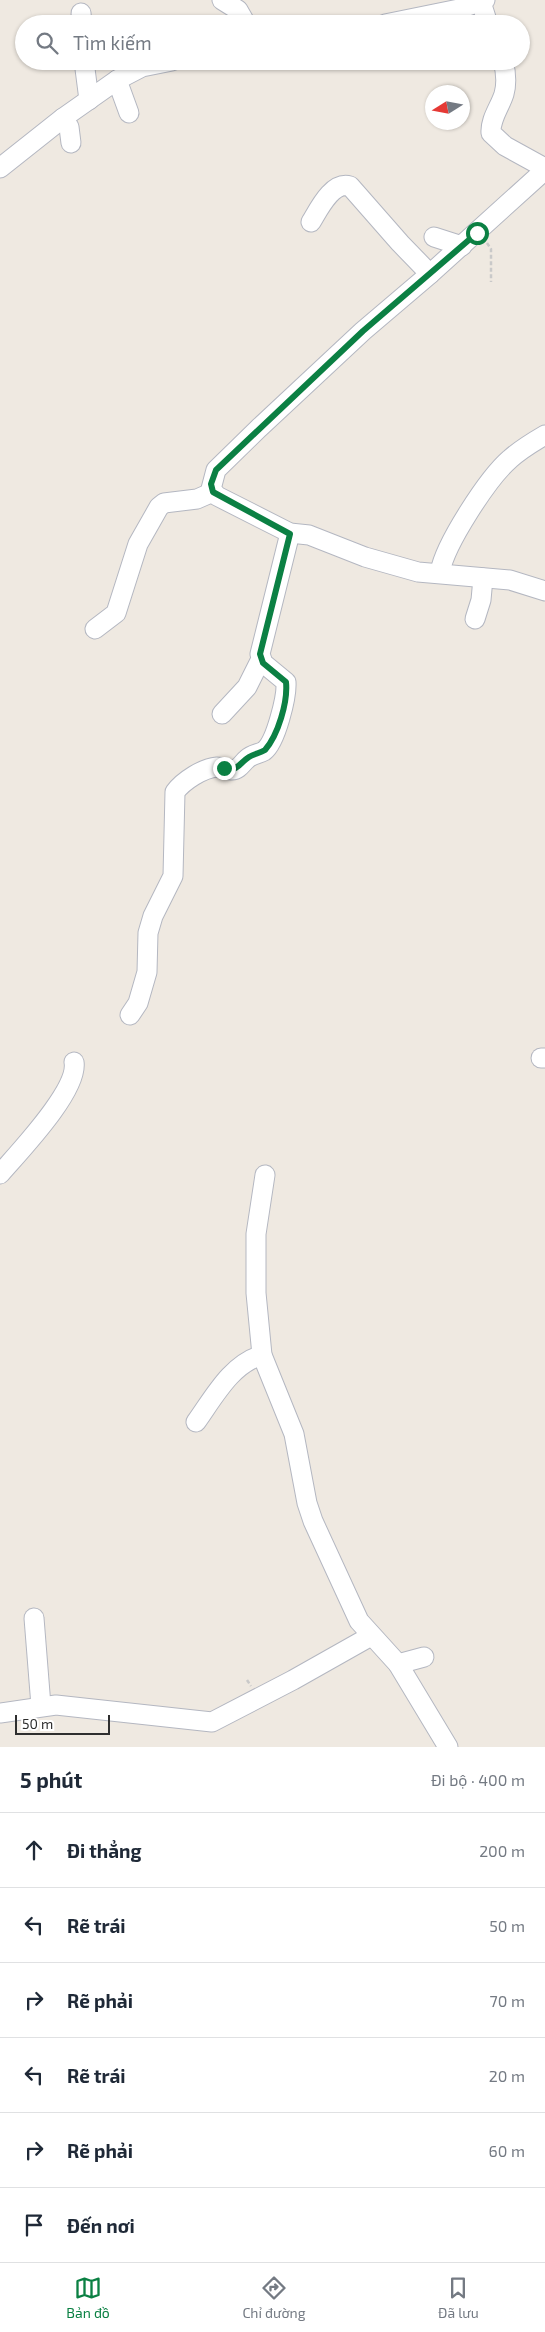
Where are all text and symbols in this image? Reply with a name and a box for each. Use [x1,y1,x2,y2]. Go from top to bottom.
search box [15,15,530,70]
icon: search [33,29,61,57]
text: Tìm kiếm [73,31,152,54]
north arrow [425,85,470,130]
route start [466,222,489,245]
route end [213,757,236,780]
scale bar [15,1712,110,1735]
text: 50 m [22,1715,53,1732]
text: 5 phút [20,1767,82,1792]
text: Đi bộ · 400 m [431,1770,525,1789]
icon: ahead [20,1836,48,1864]
text: Đi thẳng [67,1839,142,1862]
text: 200 m [479,1841,525,1860]
icon: left [20,1911,48,1939]
text: Rẽ trái [67,1914,126,1937]
text: 50 m [489,1916,525,1935]
icon: right [20,1986,48,2014]
text: Rẽ phải [67,1989,133,2012]
text: 70 m [490,1991,525,2010]
icon: left [20,2061,48,2089]
text: Rẽ trái [67,2064,126,2087]
text: 20 m [489,2066,525,2085]
icon: right [20,2136,48,2164]
text: Rẽ phải [67,2139,133,2162]
text: 60 m [489,2141,525,2160]
icon: arrive [20,2211,48,2239]
text: Đến nơi [67,2214,135,2237]
tab: Bản đồ [66,2274,110,2321]
tab: Chỉ đường [242,2274,305,2321]
tab: Đã lưu [438,2274,479,2321]

